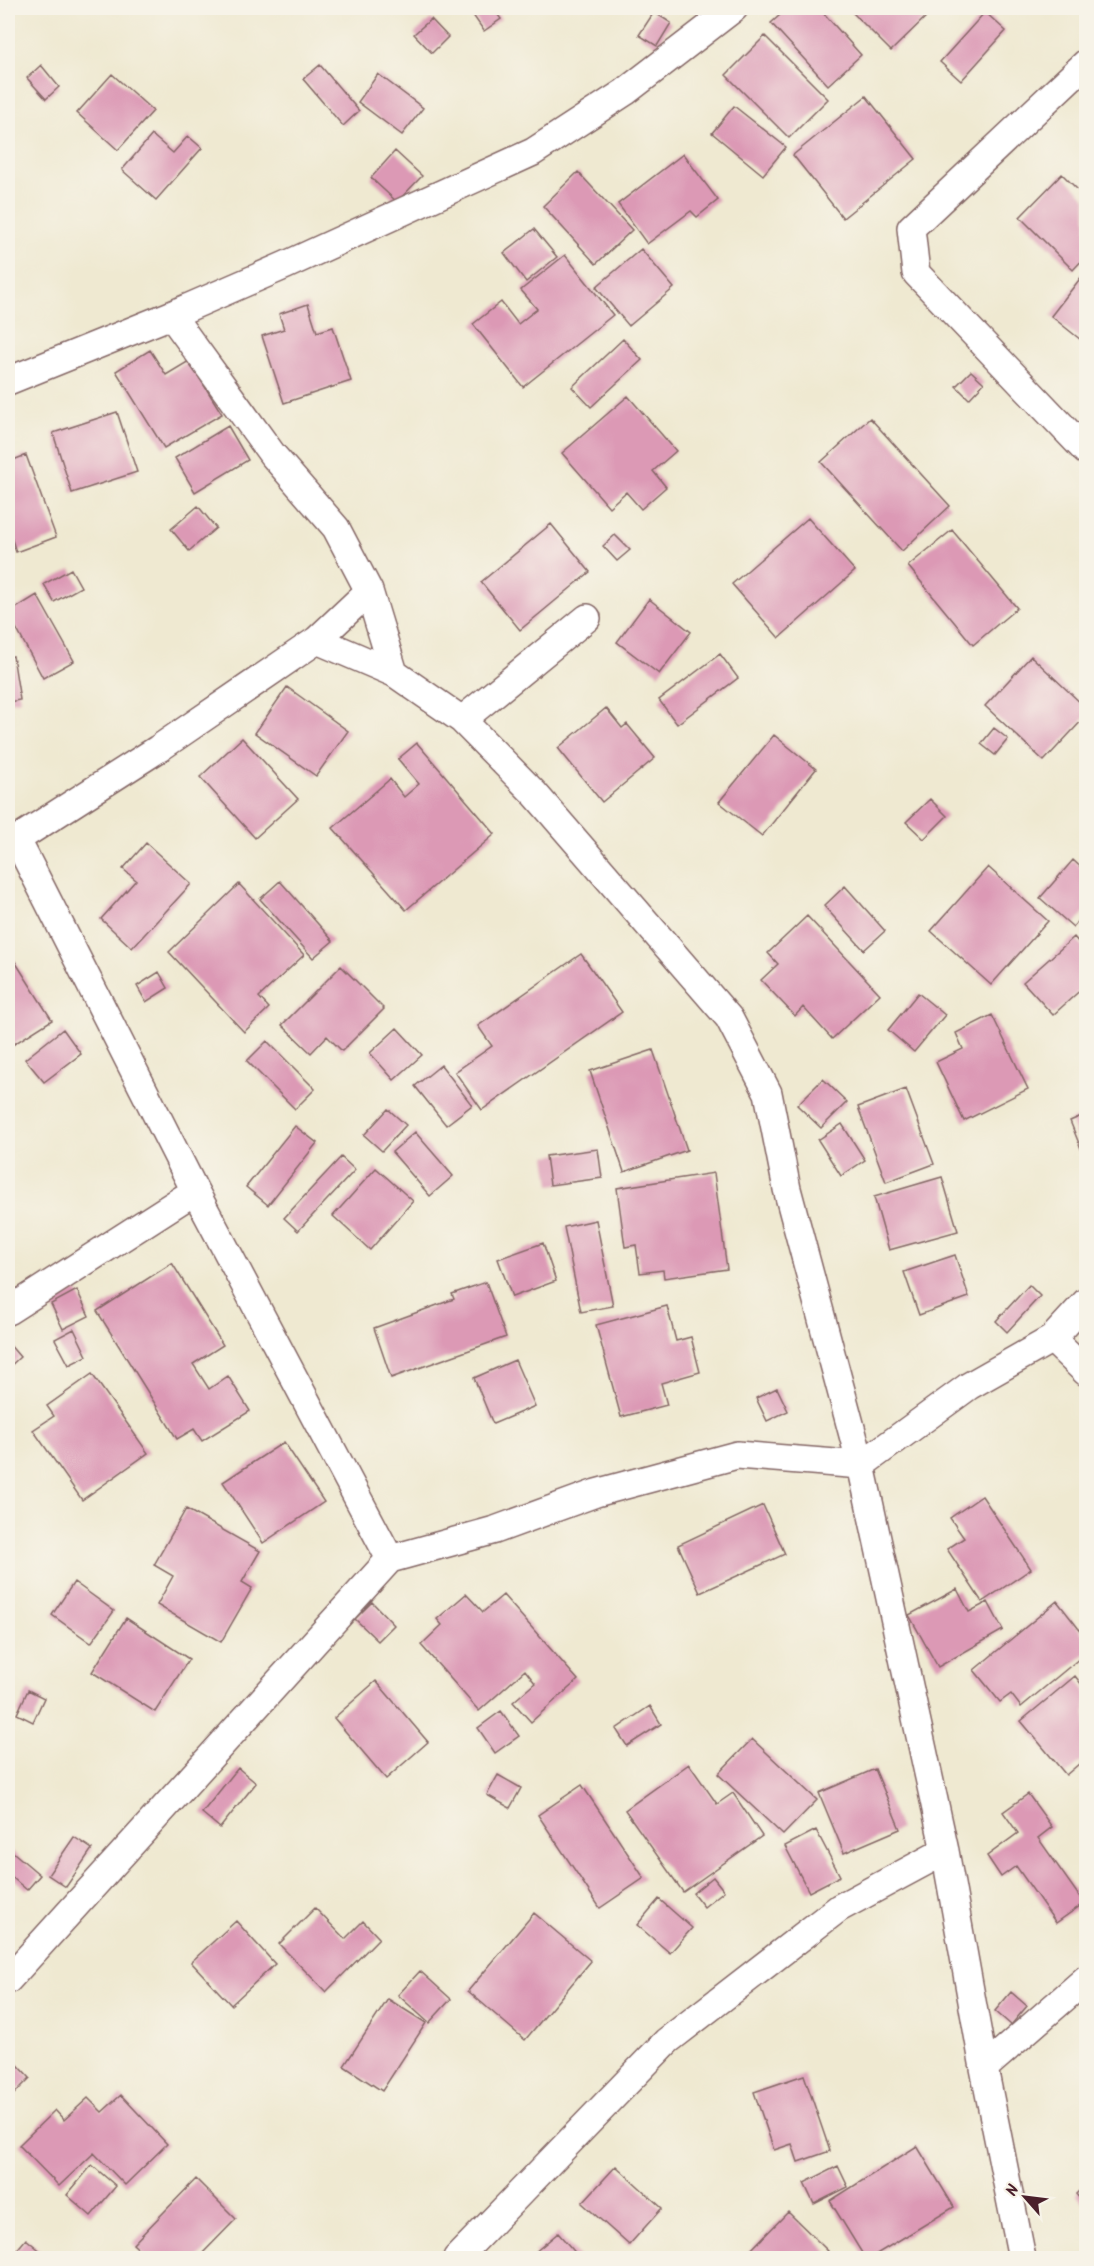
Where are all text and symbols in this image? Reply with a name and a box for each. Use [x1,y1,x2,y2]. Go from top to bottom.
north arrow [995,2167,1055,2227]
text: N [1000,2180,1026,2201]

